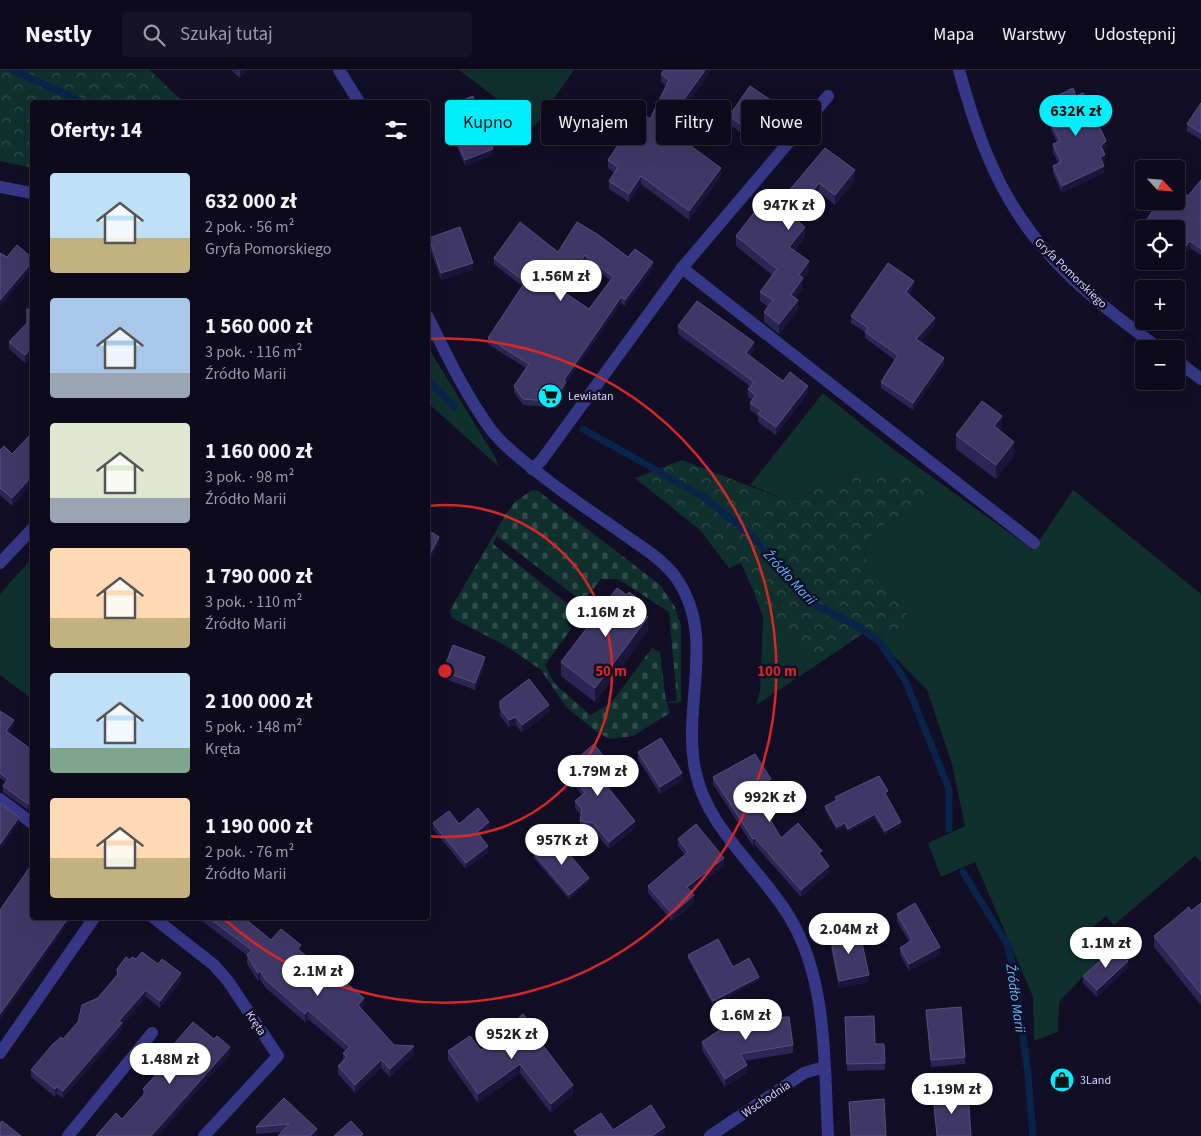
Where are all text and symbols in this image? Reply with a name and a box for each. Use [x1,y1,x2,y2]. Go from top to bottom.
search box [122,12,472,57]
text: Nestly [25,17,92,52]
icon: search [140,21,168,49]
text: Szukaj tutaj [180,21,273,48]
text: Mapa [933,22,974,47]
text: Warstwy [1002,22,1066,47]
text: Udostępnij [1094,22,1176,47]
pin: 632K zł [1030,94,1122,137]
chip: Kupno [445,100,531,145]
chip: Wynajem [541,100,646,145]
chip: Filtry [656,100,731,145]
chip: Nowe [741,100,821,145]
text: 632K zł [1050,100,1102,122]
text: Oferty: 14 [50,115,142,145]
icon: filters [382,116,410,144]
north arrow [1135,160,1185,210]
map controls [1135,160,1185,390]
text: 632 000 zł [205,186,297,216]
pin: 947K zł [743,189,835,231]
icon: home [90,193,150,253]
text: 947K zł [763,194,815,216]
text: 2 pok. · 56 m² [205,216,294,238]
button: locate [1135,220,1185,270]
street label: Gryfa Pomorskiego [1031,234,1111,312]
text: Gryfa Pomorskiego [205,238,332,260]
pin: 1.56M zł [509,260,613,302]
text: 1.56M zł [532,265,590,287]
button: + [1135,280,1185,330]
text: 1 560 000 zł [205,311,312,341]
icon: home [90,318,150,378]
button: − [1135,340,1185,390]
text: 3 pok. · 116 m² [205,341,302,363]
text: Źródło Marii [205,363,286,385]
supermarket icon: Lewiatan [537,383,563,409]
place label: Lewiatan [568,388,614,405]
text: 1 160 000 zł [205,436,312,466]
icon: home [90,443,150,503]
text: 3 pok. · 98 m² [205,466,294,488]
text: Źródło Marii [205,488,286,510]
water label: Źródło Marii [758,545,821,610]
text: 1 790 000 zł [205,561,312,591]
icon: home [90,568,150,628]
text: 3 pok. · 110 m² [205,591,302,613]
pin: 1.16M zł [554,596,658,638]
text: 1.16M zł [577,601,635,623]
text: Źródło Marii [205,613,286,635]
text: 50 m [595,661,627,682]
text: 100 m [757,661,797,682]
centre of rings [436,662,454,680]
text: 2 100 000 zł [205,686,312,716]
icon: home [90,693,150,753]
text: 5 pok. · 148 m² [205,716,302,738]
text: Kręta [205,738,241,760]
pin: 1.79M zł [546,754,650,797]
text: 1.79M zł [569,760,627,782]
pin: 992K zł [724,780,816,823]
text: 992K zł [744,786,796,808]
text: 1 190 000 zł [205,811,312,841]
icon: home [90,818,150,878]
pin: 957K zł [516,824,608,866]
text: 957K zł [536,829,588,851]
text: 2 pok. · 76 m² [205,841,294,863]
text: Źródło Marii [205,863,286,885]
pin: 2.04M zł [797,912,901,955]
text: 2.04M zł [820,918,878,940]
pin: 1.1M zł [1060,926,1152,969]
text: 1.1M zł [1081,932,1131,954]
pin: 2.1M zł [272,954,364,997]
text: 2.1M zł [293,960,343,982]
water label: Źródło Marii [1000,961,1030,1035]
pin: 1.6M zł [700,998,792,1041]
text: 1.6M zł [721,1004,771,1026]
street label: Kręta [241,1007,270,1039]
pin: 952K zł [466,1018,558,1060]
text: 952K zł [486,1023,538,1045]
pin: 1.48M zł [118,1042,222,1085]
text: 1.48M zł [141,1048,199,1070]
shop icon: 3Land [1049,1067,1075,1093]
pin: 1.19M zł [900,1072,1004,1115]
place label: 3Land [1080,1072,1111,1089]
street label: Wschodnia [739,1077,794,1122]
text: 1.19M zł [923,1078,981,1100]

